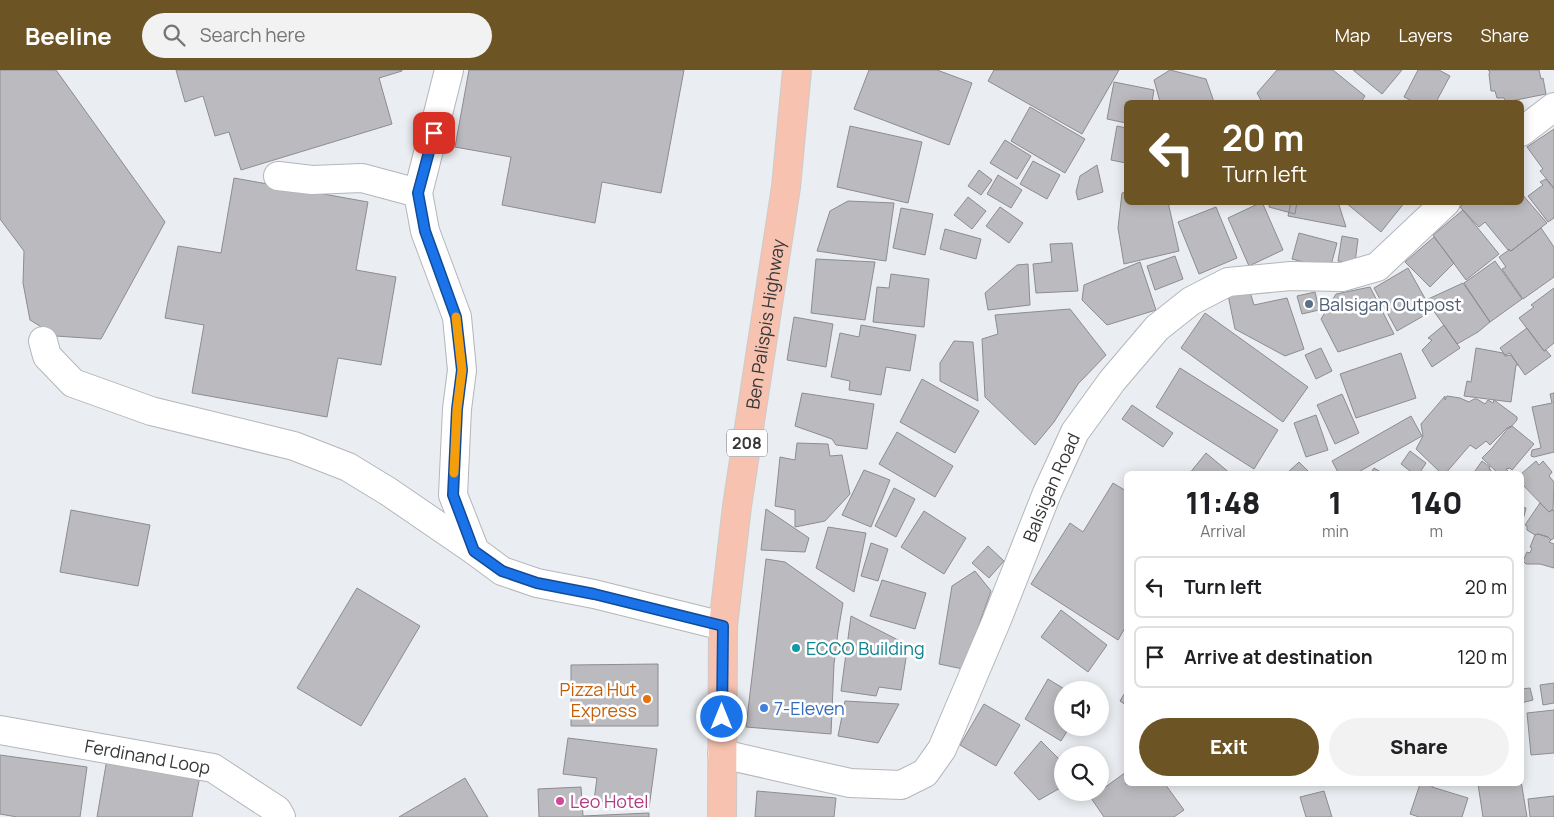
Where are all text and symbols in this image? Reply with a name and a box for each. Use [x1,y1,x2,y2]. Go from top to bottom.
search box [142,13,492,58]
text: Beeline [25,19,112,52]
icon: search [160,21,188,49]
text: Search here [200,22,305,48]
text: Map [1335,23,1370,47]
text: Layers [1398,23,1452,47]
text: Share [1480,23,1529,47]
pin [413,112,455,154]
text: 20 m [1222,114,1304,162]
icon: arrive [420,119,448,147]
icon: left [1139,120,1204,185]
text: Turn left [1222,159,1307,189]
street label: Ben Palispis Highway [740,237,790,411]
place label: Balsigan Outpost [1319,292,1462,316]
marker: Balsigan Outpost [1303,298,1315,310]
road number: 208 [727,429,767,456]
street label: Balsigan Road [1017,429,1085,545]
text: 11:48 [1185,482,1261,523]
text: 1 [1329,482,1342,523]
text: 140 [1410,482,1463,523]
text: Arrival [1200,520,1246,542]
text: min [1322,520,1349,542]
text: m [1430,520,1443,542]
icon: left [1141,573,1169,601]
text: Turn left [1184,574,1262,600]
text: 20 m [1465,574,1507,600]
place label: ECCO Building [806,636,925,660]
marker: ECCO Building [790,642,802,654]
icon: arrive [1141,643,1169,671]
text: Arrive at destination [1184,644,1373,670]
text: 120 m [1457,644,1507,670]
place label: Pizza Hut Express [560,677,637,722]
map controls [1054,681,1109,801]
button: sound [1054,681,1109,736]
position arrow [695,690,747,742]
marker: Pizza Hut Express [641,693,653,705]
place label: 7-Eleven [774,696,845,720]
marker: 7-Eleven [758,702,770,714]
button: Exit [1139,718,1319,776]
button: Share [1329,718,1509,776]
street label: Ferdinand Loop [83,733,212,779]
button: search [1054,746,1109,801]
place label: Leo Hotel [570,789,649,813]
marker: Leo Hotel [554,795,566,807]

